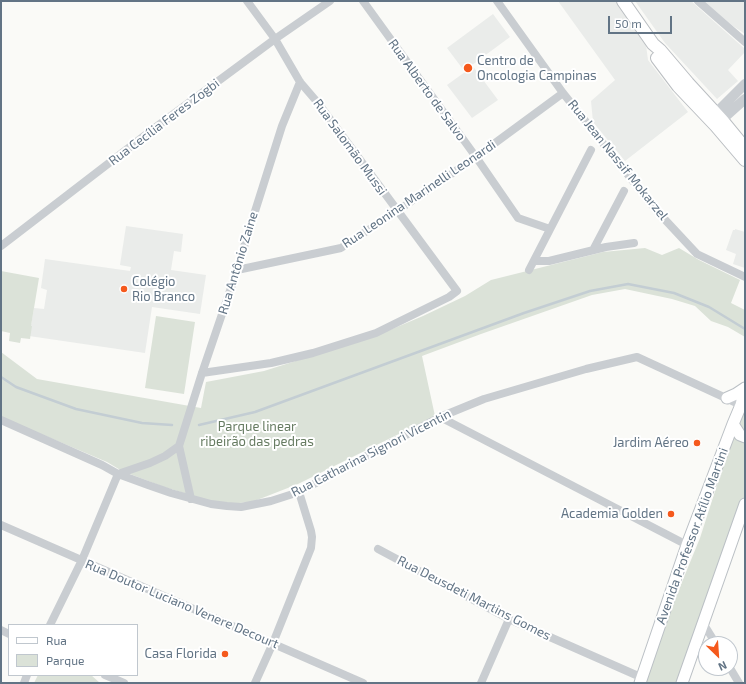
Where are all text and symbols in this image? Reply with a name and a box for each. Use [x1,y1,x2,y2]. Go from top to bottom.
scale bar [610,8,674,34]
text: 50 m [615,16,642,30]
street label: Rua Alberto de Salvo [385,36,469,144]
place label: Centro de Oncologia Campinas [477,53,597,84]
marker: Centro de Oncologia Campinas [462,62,474,74]
street label: Rua Cecília Feres Zogbi [106,75,222,169]
street label: Rua Salomão Mussi [310,96,390,198]
street label: Rua Jean Nassif Mokarzel [565,97,671,223]
street label: Rua Leonina Marinelli Leonardi [339,137,499,251]
street label: Rua Antônio Zaine [215,210,261,316]
place label: Colégio Rio Branco [132,274,195,305]
marker: Colégio Rio Branco [119,284,129,294]
street label: Rua Catharina Signori Vicentin [288,406,454,500]
park label: Parque linear ribeirão das pedras [200,419,314,450]
place label: Jardim Aéreo [613,435,689,451]
marker: Jardim Aéreo [692,438,702,448]
street label: Avenida Professor Atílio Martini [653,446,731,626]
place label: Academia Golden [561,506,663,522]
marker: Academia Golden [666,509,676,519]
street label: Rua Deusdeti Martins Gomes [395,552,553,644]
street label: Rua Doutor Luciano Venere Decourt [83,556,281,652]
legend [8,624,138,676]
text: Rua [46,633,67,647]
north arrow [698,636,738,676]
place label: Casa Florida [145,646,217,662]
marker: Casa Florida [220,649,230,659]
text: Parque [46,653,84,667]
text: N [717,659,729,674]

